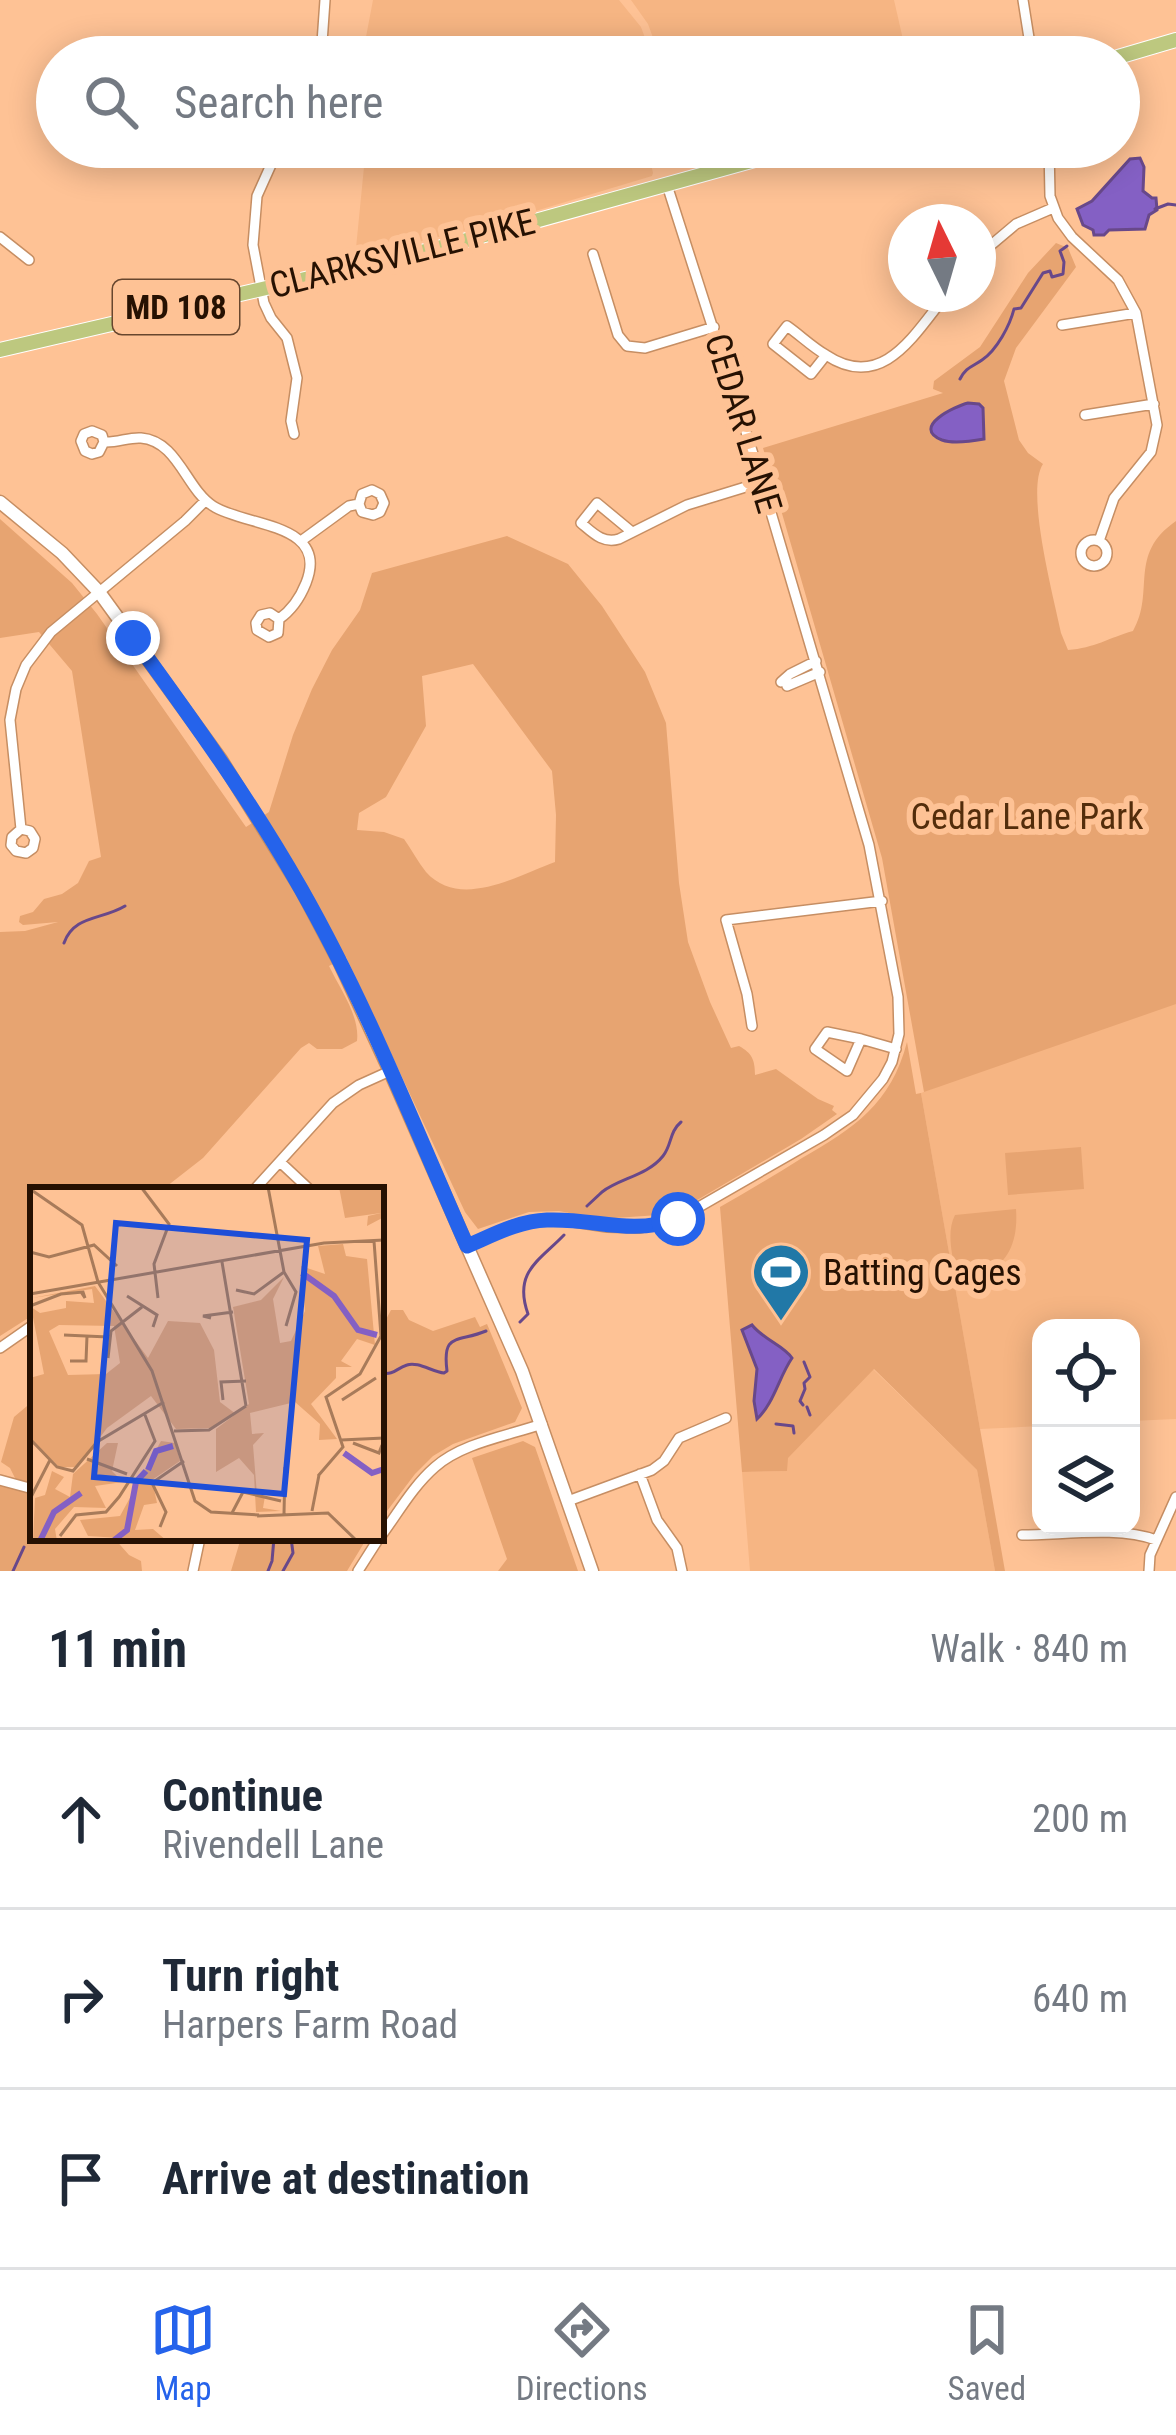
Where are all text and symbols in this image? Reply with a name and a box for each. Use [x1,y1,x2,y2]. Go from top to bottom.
search box [36,36,1140,168]
icon: search [78,69,144,135]
text: Search here [174,76,383,129]
street label: CLARKSVILLE PIKE [265,201,539,307]
north arrow [888,204,996,312]
road number: MD 108 [113,280,239,334]
street label: CEDAR LANE [696,329,790,518]
route end [106,611,160,665]
park label: Cedar Lane Park [911,796,1143,838]
inset map [30,1187,384,1541]
route start [651,1192,705,1246]
sports icon: Batting Cages [750,1241,812,1323]
place label: Batting Cages [823,1252,1022,1294]
map controls [1032,1319,1140,1535]
button: locate [1032,1319,1140,1427]
button: layers [1032,1427,1140,1535]
text: 11 min [48,1620,187,1679]
text: Walk · 840 m [930,1626,1128,1672]
text: Continue [162,1769,323,1822]
icon: ahead [48,1786,114,1852]
text: 200 m [1032,1796,1128,1842]
text: Rivendell Lane [162,1822,384,1868]
text: Turn right [162,1949,339,2002]
icon: right [48,1966,114,2032]
text: 640 m [1032,1976,1128,2022]
text: Harpers Farm Road [162,2002,458,2048]
icon: arrive [48,2146,114,2212]
text: Arrive at destination [162,2152,530,2205]
tab: Map [150,2297,216,2408]
tab: Directions [516,2297,648,2408]
tab: Saved [948,2297,1026,2408]

